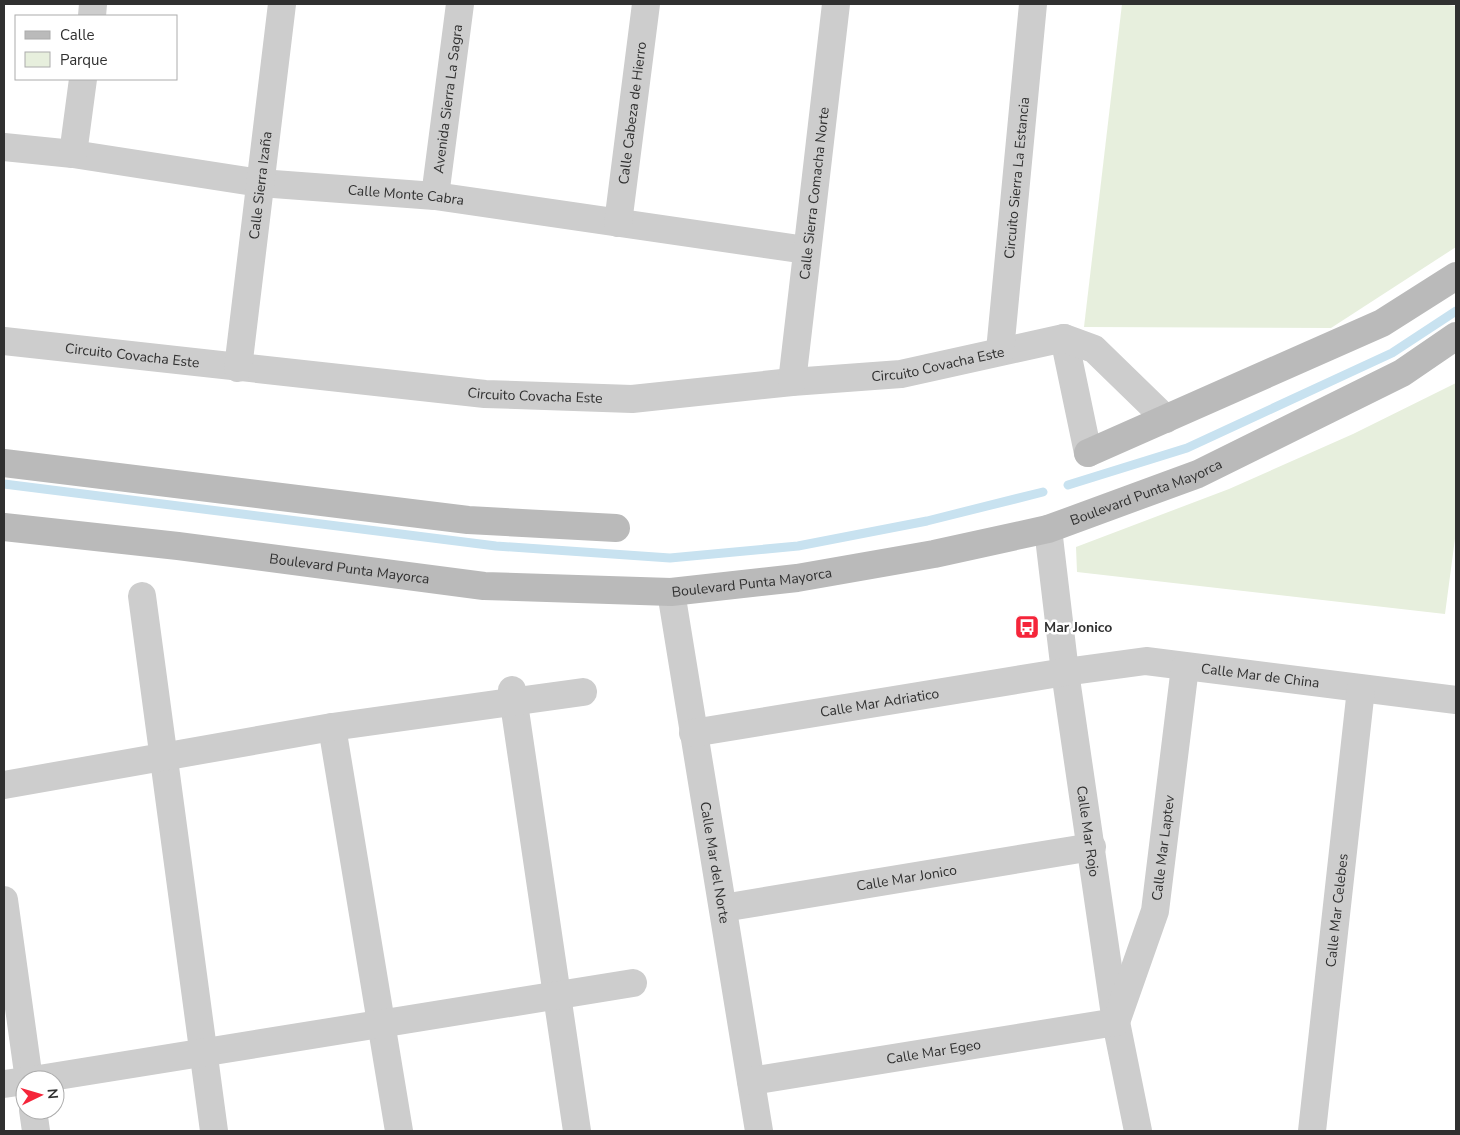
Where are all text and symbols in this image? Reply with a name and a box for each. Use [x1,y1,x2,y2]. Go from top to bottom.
legend [15,15,178,80]
street label: Avenida Sierra La Sagra [429,23,467,175]
text: Calle [60,25,95,45]
street label: Calle Cabeza de Hierro [614,40,651,185]
text: Parque [60,50,108,70]
street label: Circuito Sierra La Estancia [999,96,1034,260]
street label: Calle Sierra Comacha Norte [794,106,833,281]
street label: Calle Sierra Izaña [244,130,276,241]
street label: Calle Monte Cabra [347,180,465,210]
street label: Circuito Covacha Este [64,338,200,372]
street label: Circuito Covacha Este [871,342,1006,386]
street label: Circuito Covacha Este [467,383,603,407]
street label: Boulevard Punta Mayorca [1067,454,1225,530]
street label: Boulevard Punta Mayorca [268,549,431,588]
street label: Boulevard Punta Mayorca [671,563,833,601]
bus stop icon: Mar Jonico [1014,614,1040,640]
place label: Mar Jonico [1044,618,1112,637]
street label: Calle Mar de China [1200,659,1321,692]
street label: Calle Mar Adriatico [819,683,941,722]
street label: Calle Mar Rojo [1072,784,1104,878]
street label: Calle Mar Laptev [1147,793,1179,902]
street label: Calle Mar del Norte [696,800,734,925]
street label: Calle Mar Celebes [1321,852,1352,968]
street label: Calle Mar Jonico [855,860,958,895]
street label: Calle Mar Egeo [885,1034,982,1068]
north arrow [15,1070,65,1120]
text: N [43,1088,62,1100]

